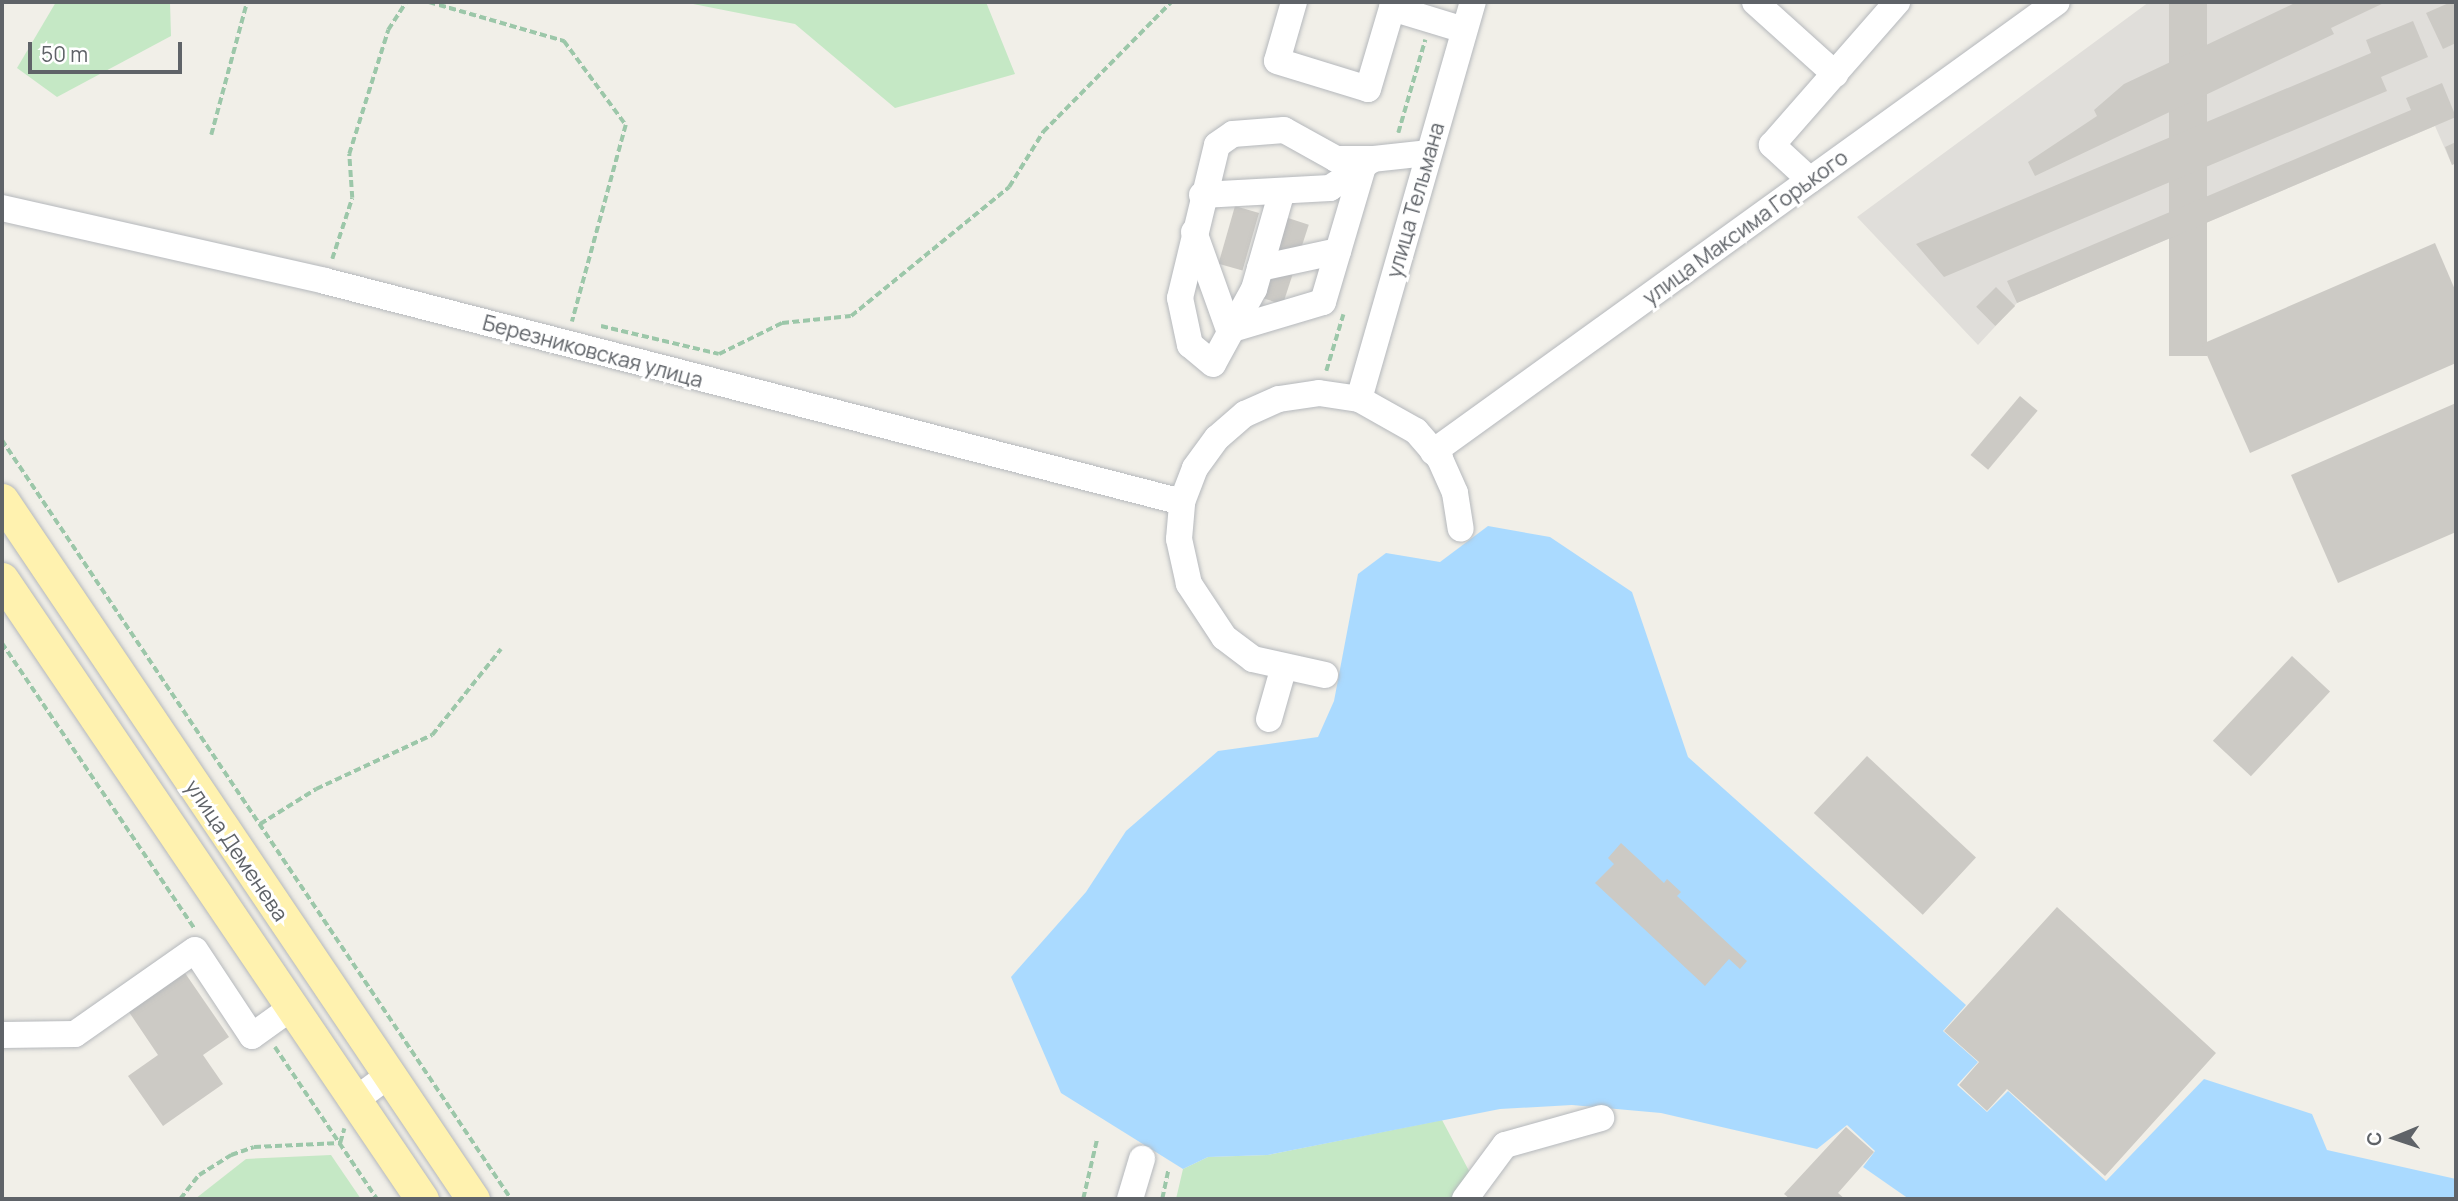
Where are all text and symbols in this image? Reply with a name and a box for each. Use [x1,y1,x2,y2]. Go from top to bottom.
scale bar [32,28,186,72]
text: 50 m [41,40,88,68]
street label: улица Тельмана [1381,119,1449,281]
street label: улица Максима Горького [1638,144,1852,310]
street label: Березниковская улица [480,309,706,393]
street label: улица Деменева [180,774,294,926]
north arrow [2360,1103,2430,1173]
text: С [2361,1131,2387,1146]

